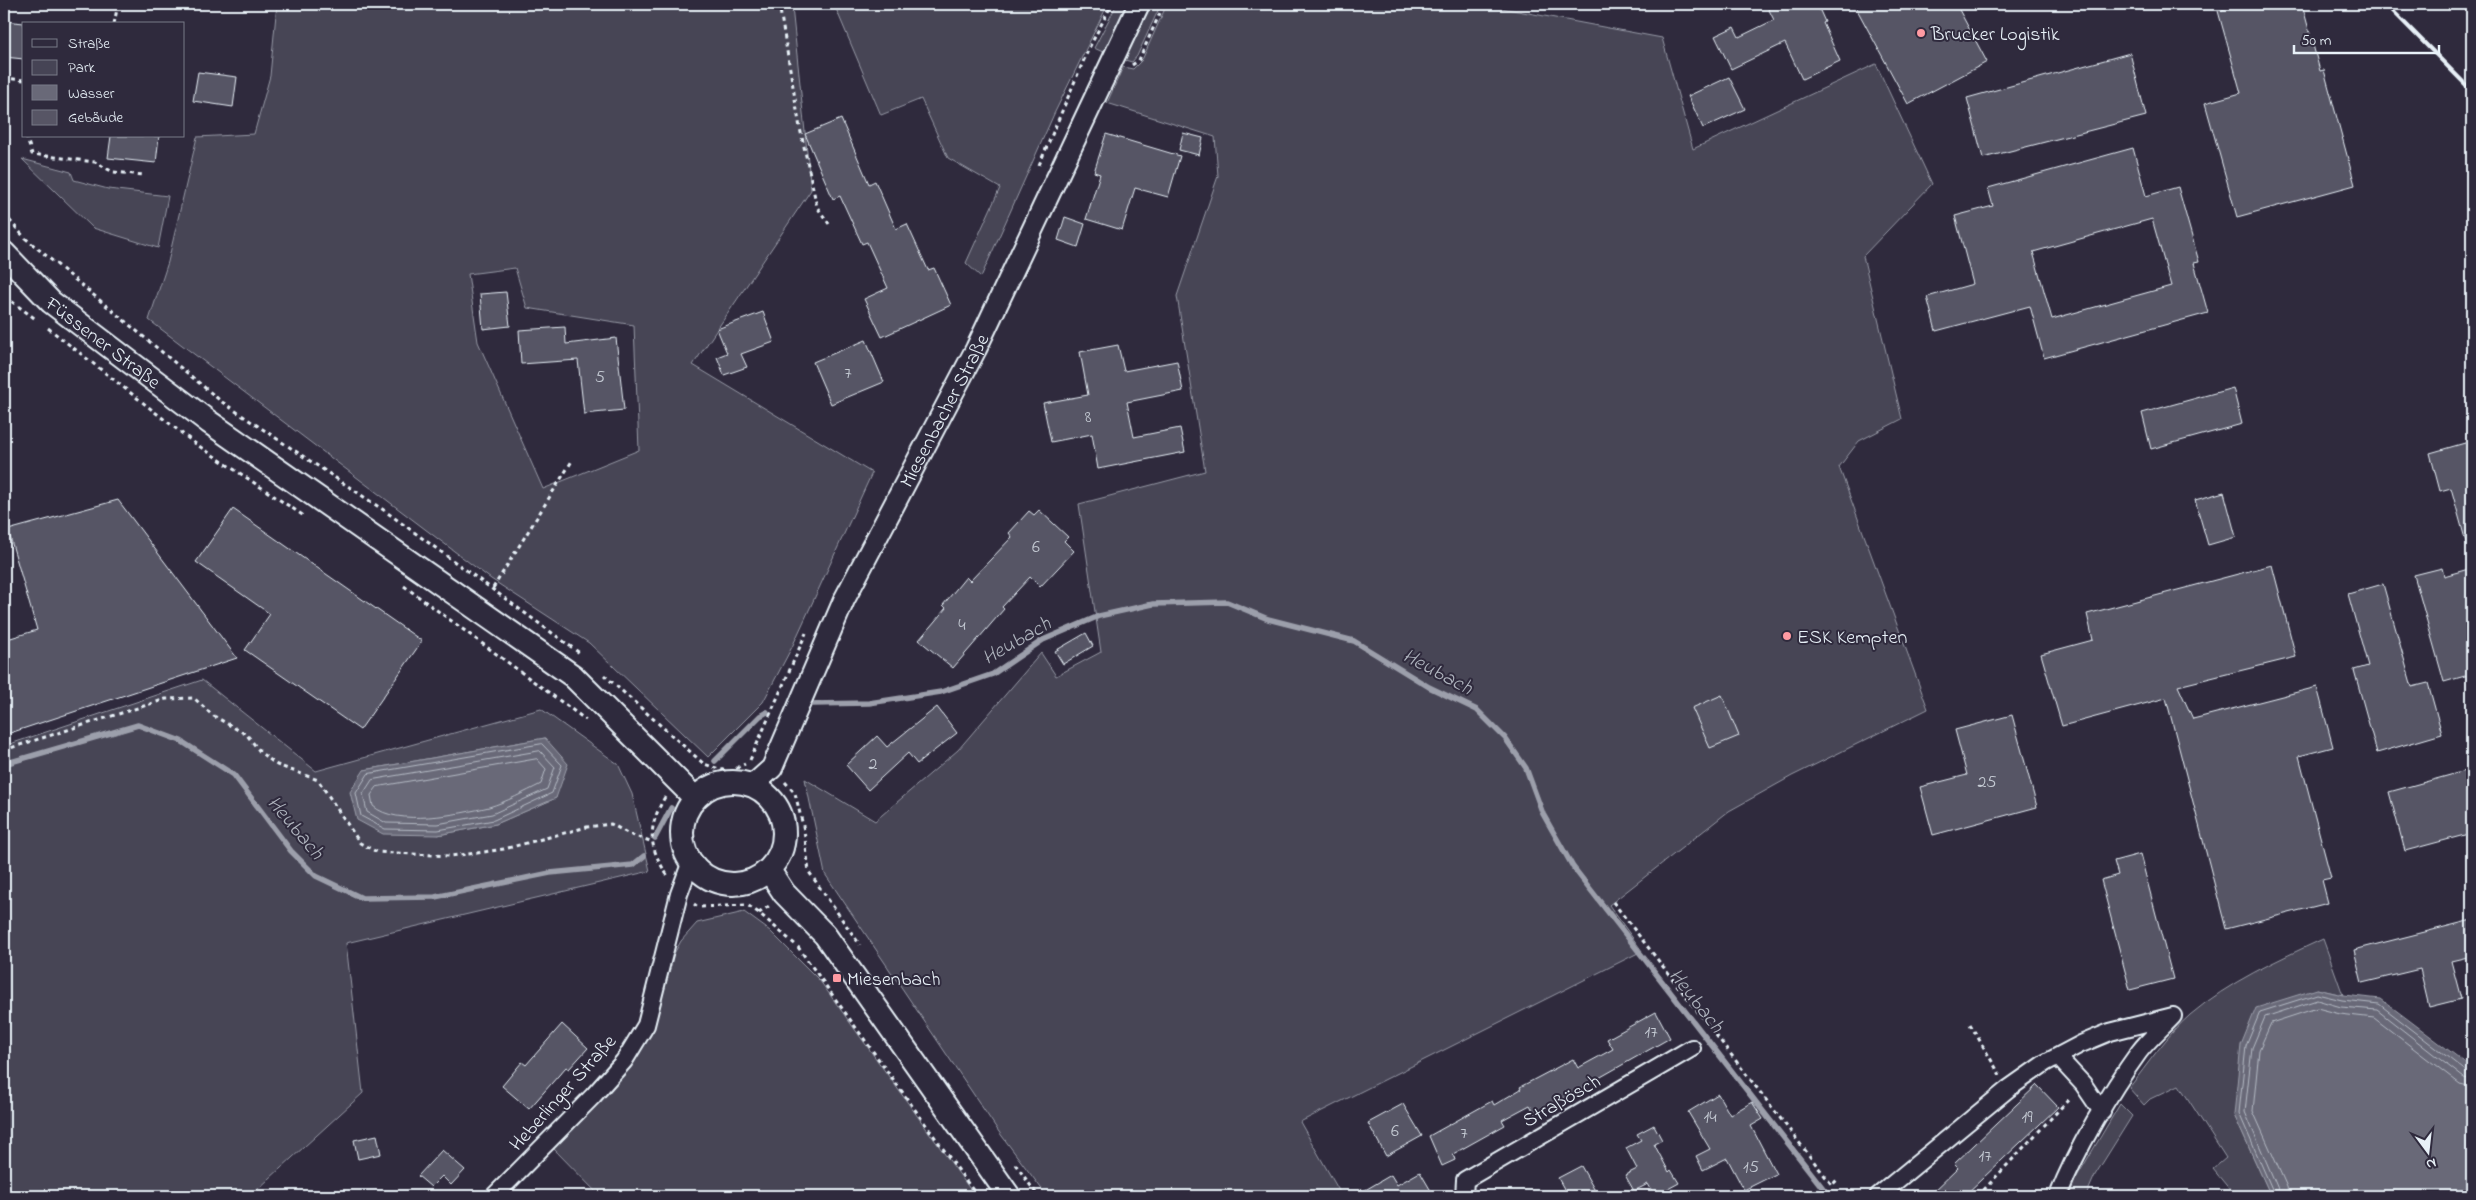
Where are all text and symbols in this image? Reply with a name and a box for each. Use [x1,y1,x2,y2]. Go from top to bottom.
place label: Brucker Logistik [1930,21,2060,51]
legend [22,22,185,138]
scale bar [2294,22,2438,54]
marker: Brucker Logistik [1915,27,1927,39]
text: 50 m [2301,30,2332,52]
text: Straße [68,33,110,55]
text: Park [68,57,96,79]
text: Wasser [68,83,115,105]
text: Gebäude [68,107,124,129]
street label: Füssener Straße [37,290,166,397]
street label: Miesenbacher Straße [894,330,998,493]
house number: 7 [844,361,852,387]
house number: 5 [595,365,605,391]
house number: 8 [1085,405,1092,431]
house number: 6 [1032,535,1040,561]
water label: Heubach [977,609,1058,674]
house number: 4 [958,613,966,639]
place label: ESK Kempten [1797,624,1907,653]
marker: ESK Kempten [1781,630,1793,642]
water label: Heubach [1397,642,1478,704]
house number: 2 [869,752,878,778]
house number: 25 [1977,770,1997,796]
water label: Heubach [259,790,331,868]
water label: Heubach [1660,962,1731,1041]
place label: Miesenbach [847,966,940,995]
marker: Miesenbach [831,972,843,984]
house number: 17 [1644,1020,1658,1046]
street label: Heberlinger Straße [503,1029,625,1159]
street label: Straßösch [1518,1068,1607,1136]
house number: 14 [1703,1105,1717,1131]
house number: 19 [2021,1105,2033,1131]
house number: 6 [1391,1119,1399,1145]
house number: 7 [1460,1121,1468,1147]
north arrow [2404,1128,2454,1178]
house number: 17 [1978,1144,1992,1170]
text: N [2424,1152,2438,1174]
house number: 15 [1743,1155,1759,1181]

